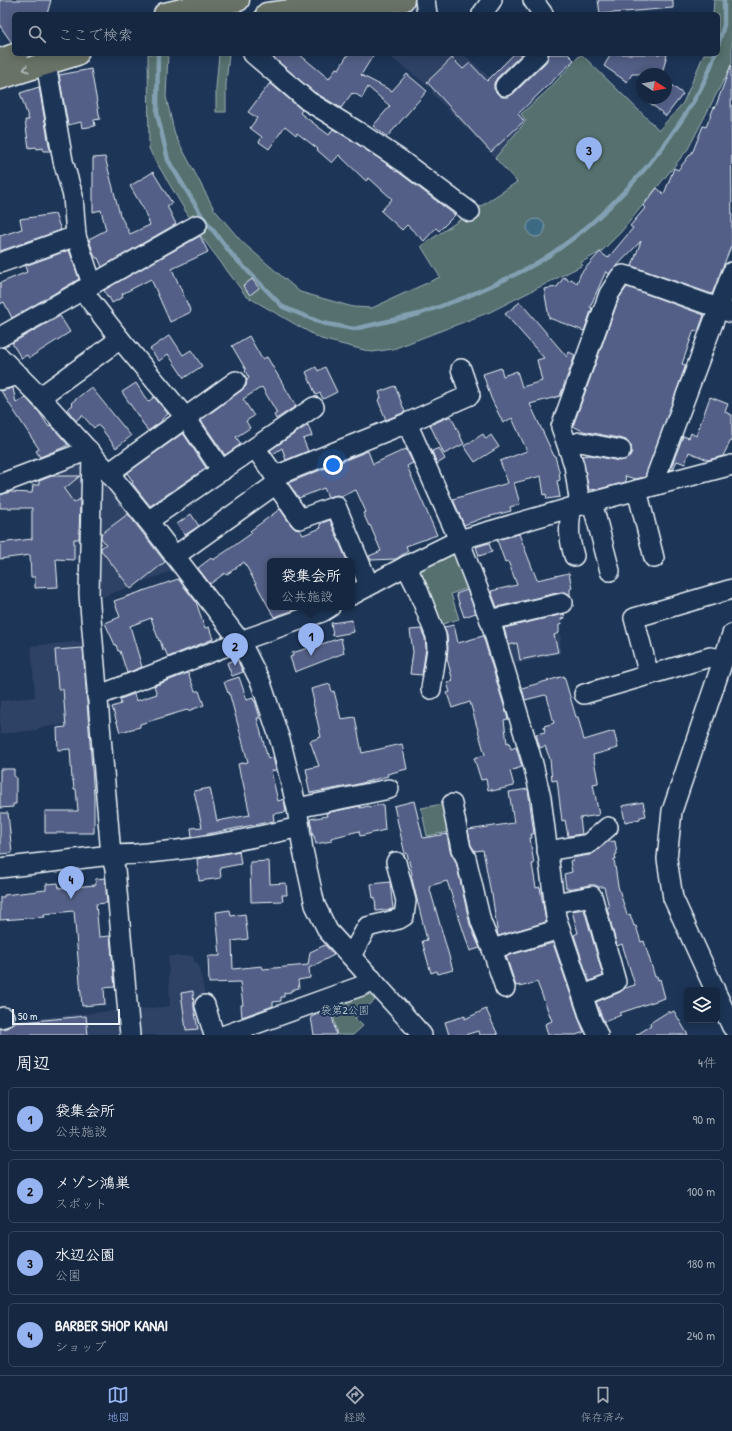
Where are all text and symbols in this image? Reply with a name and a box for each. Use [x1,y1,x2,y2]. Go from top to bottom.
search box [12,12,720,56]
icon: search [26,23,48,45]
text: ここで検索 [58,24,133,45]
one-way arrow [23,64,30,73]
north arrow [636,68,672,104]
pin: 3 [576,137,602,170]
your location [323,455,343,475]
popup [267,558,355,610]
text: 袋集会所 [281,565,341,586]
text: 公共施設 [281,587,333,605]
pin: 1 [298,623,324,656]
pin: 2 [222,633,248,666]
pin: 4 [58,866,84,899]
map controls [684,987,720,1023]
button: layers [684,987,720,1023]
park label: 袋第2公園 [320,1003,370,1017]
scale bar [12,1007,120,1026]
text: 50 m [18,1009,38,1023]
text: 周辺 [16,1051,50,1074]
text: 4件 [698,1053,716,1071]
text: 袋集会所 [55,1100,115,1121]
text: 1 [28,1110,32,1128]
text: 90 m [693,1110,715,1128]
text: 公共施設 [55,1122,107,1140]
text: メゾン鴻巣 [55,1172,130,1193]
text: 2 [27,1182,33,1200]
text: 100 m [687,1182,715,1200]
text: スポット [55,1194,107,1212]
text: 水辺公園 [55,1244,115,1265]
text: 3 [27,1254,33,1272]
text: 180 m [687,1254,715,1272]
text: 公園 [55,1266,81,1284]
text: BARBER SHOP KANAI [55,1315,168,1336]
text: 4 [28,1326,32,1344]
text: 240 m [686,1326,715,1344]
text: ショップ [55,1337,106,1355]
tab: 地図 [107,1384,129,1424]
tab: 経路 [344,1384,366,1424]
tab: 保存済み [581,1384,625,1424]

